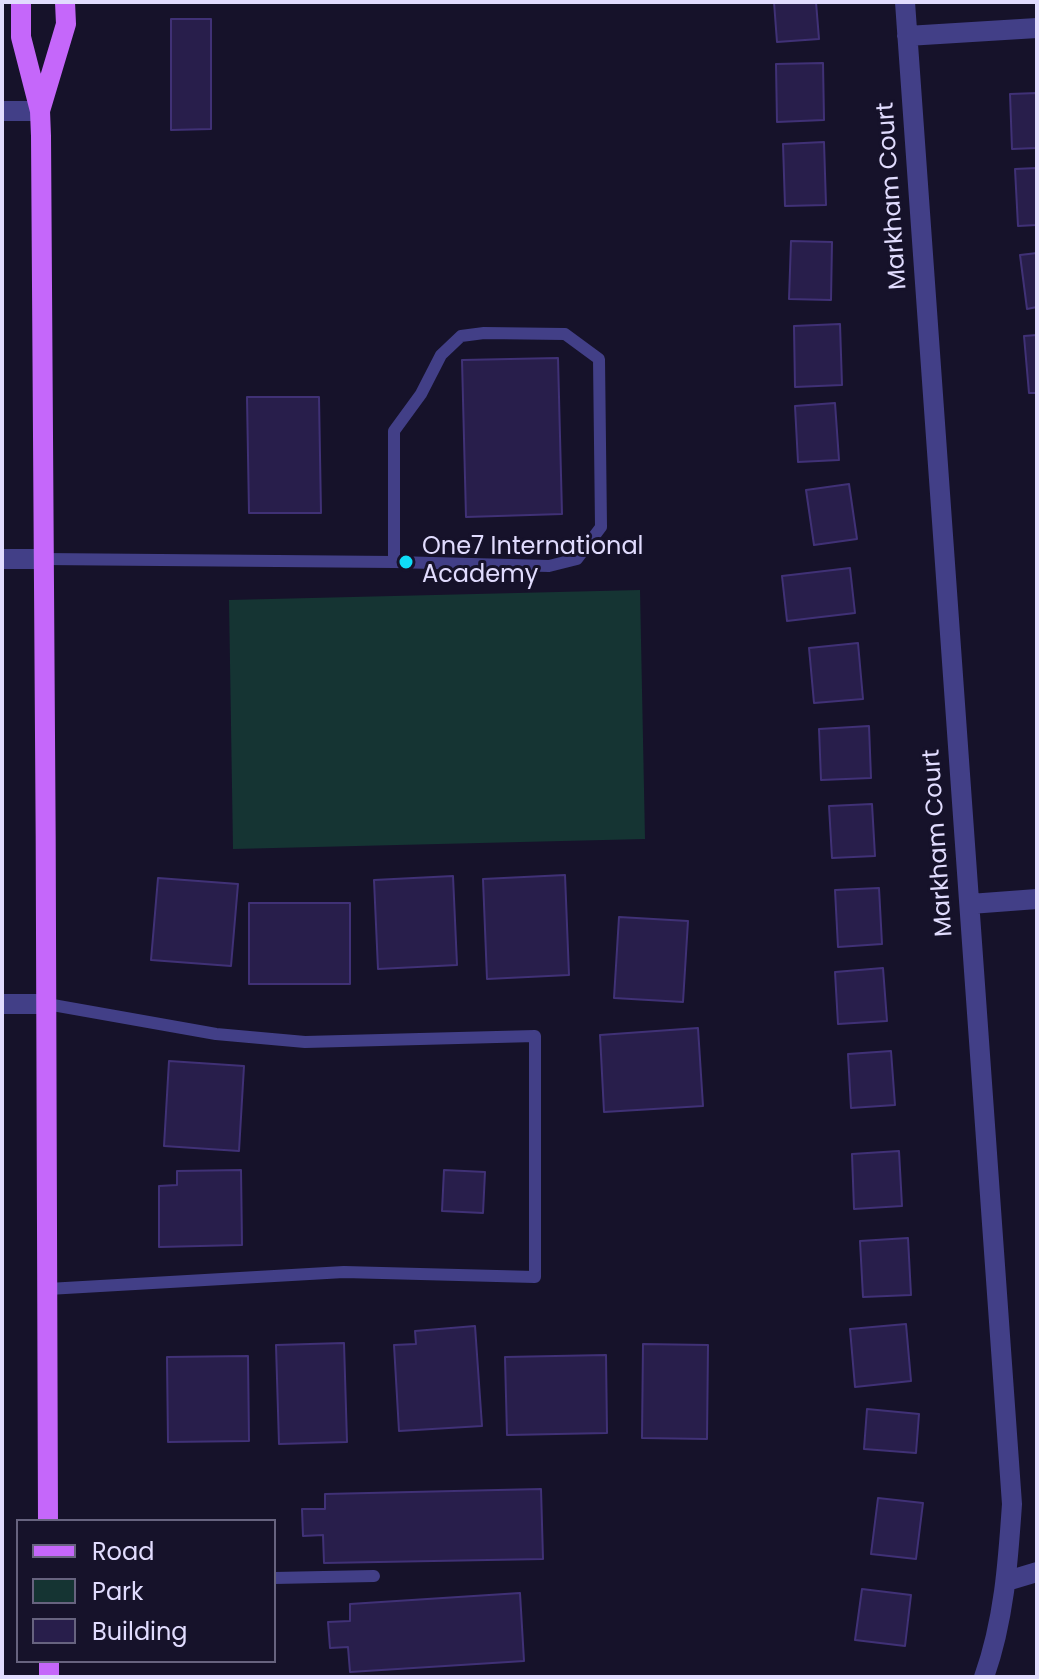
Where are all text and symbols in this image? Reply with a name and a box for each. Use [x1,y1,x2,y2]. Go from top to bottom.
street label: Markham Court [872,101,914,291]
place label: One7 International Academy [422,534,644,590]
marker: One7 International Academy [397,553,415,571]
street label: Markham Court [918,748,960,938]
legend [16,1519,276,1663]
text: Road [92,1535,154,1568]
text: Park [92,1575,143,1608]
text: Building [92,1615,188,1648]

